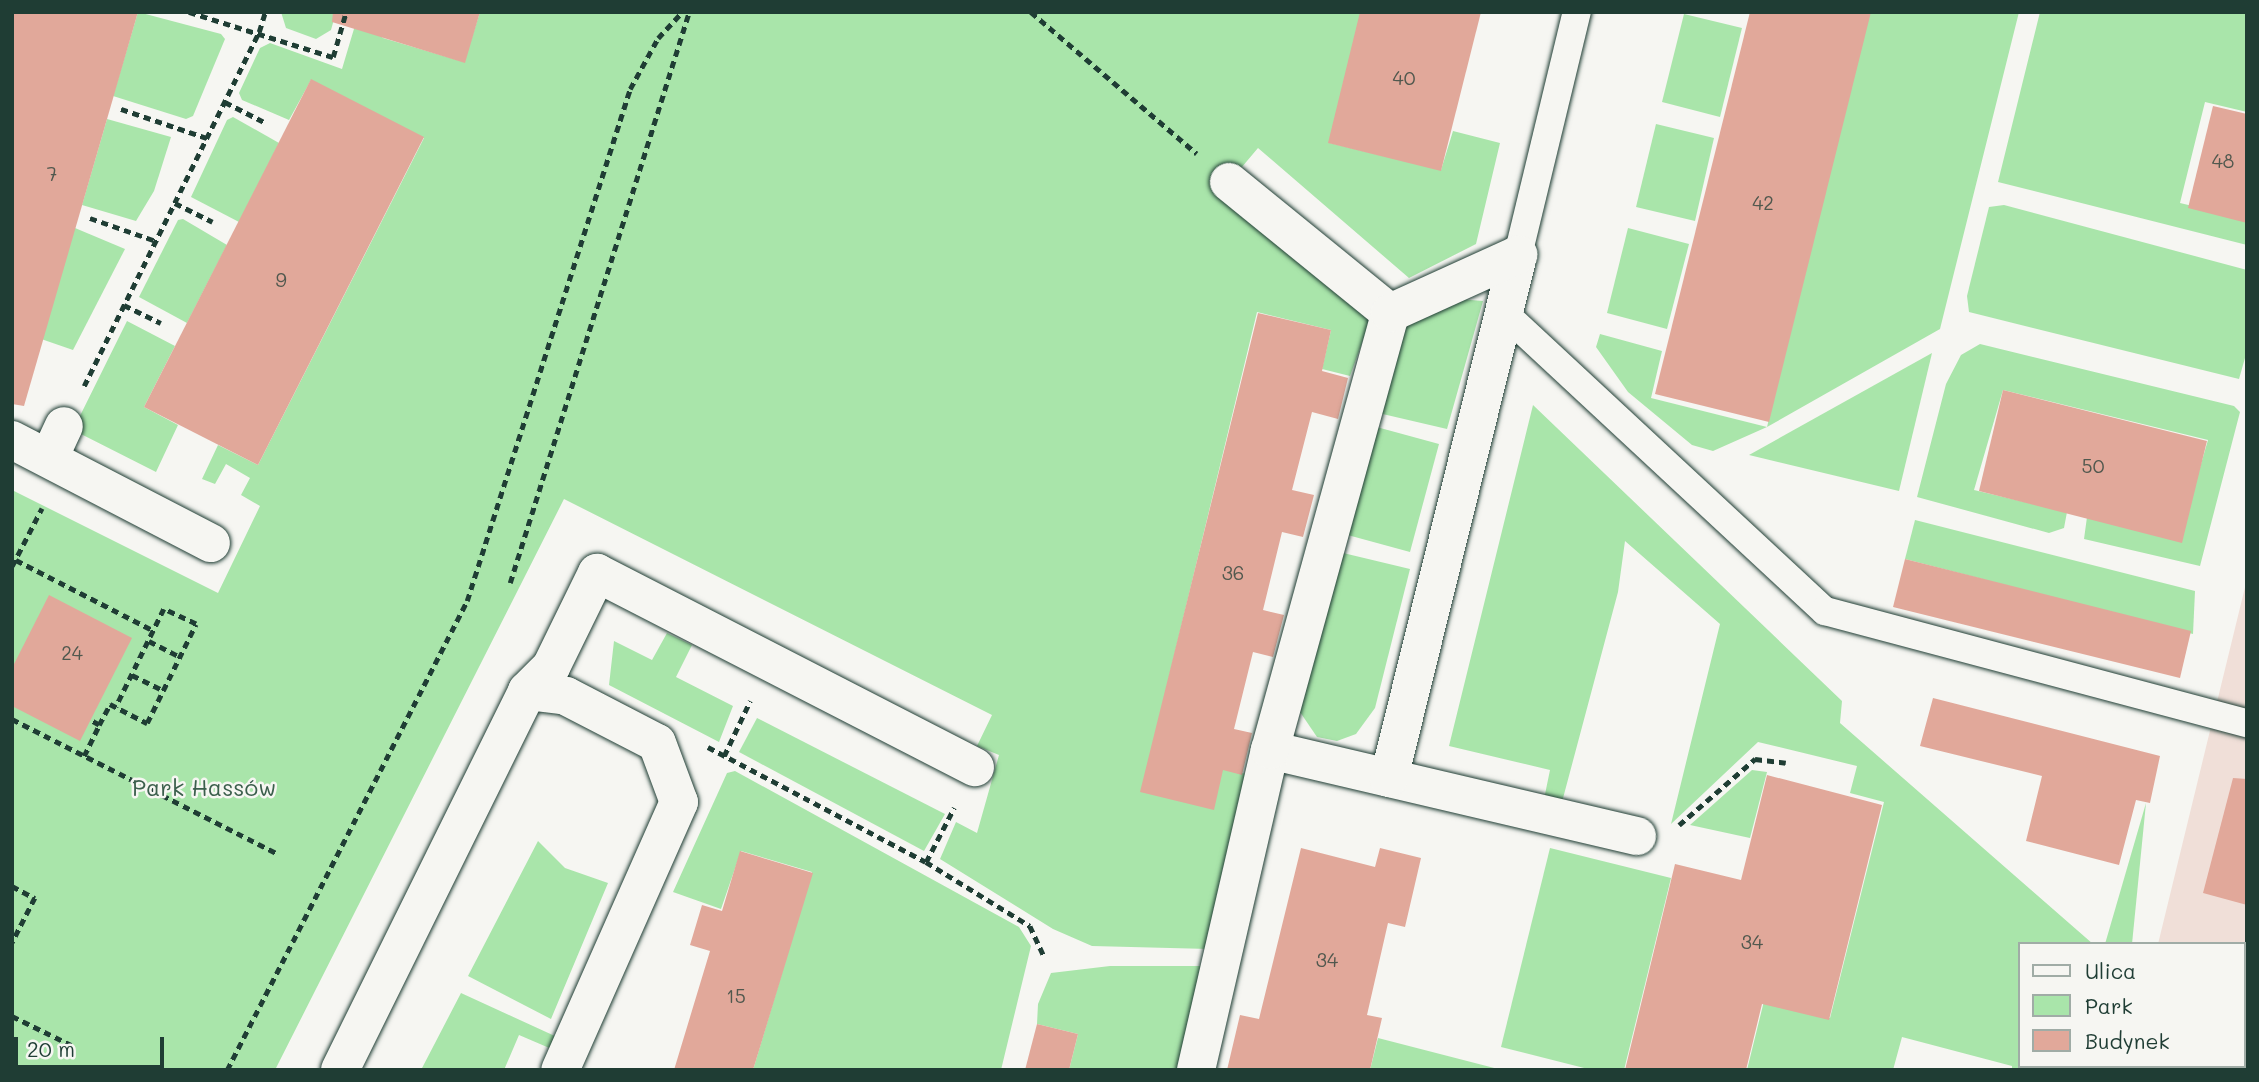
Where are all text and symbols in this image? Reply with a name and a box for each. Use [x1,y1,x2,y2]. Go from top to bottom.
house number: 40 [1393,67,1415,89]
house number: 48 [2212,150,2234,172]
house number: 7 [47,163,57,185]
house number: 42 [1752,192,1774,214]
house number: 9 [275,269,287,291]
house number: 50 [2082,455,2104,477]
house number: 36 [1222,562,1244,584]
house number: 24 [61,642,83,664]
park label: Park Hassów [132,773,276,801]
house number: 34 [1741,931,1763,953]
legend [2018,942,2245,1068]
house number: 34 [1316,949,1338,971]
text: Ulica [2085,957,2136,984]
house number: 15 [726,985,746,1007]
text: Park [2085,992,2133,1019]
scale bar [18,1023,168,1066]
text: Budynek [2085,1027,2170,1054]
text: 20 m [27,1035,75,1062]

